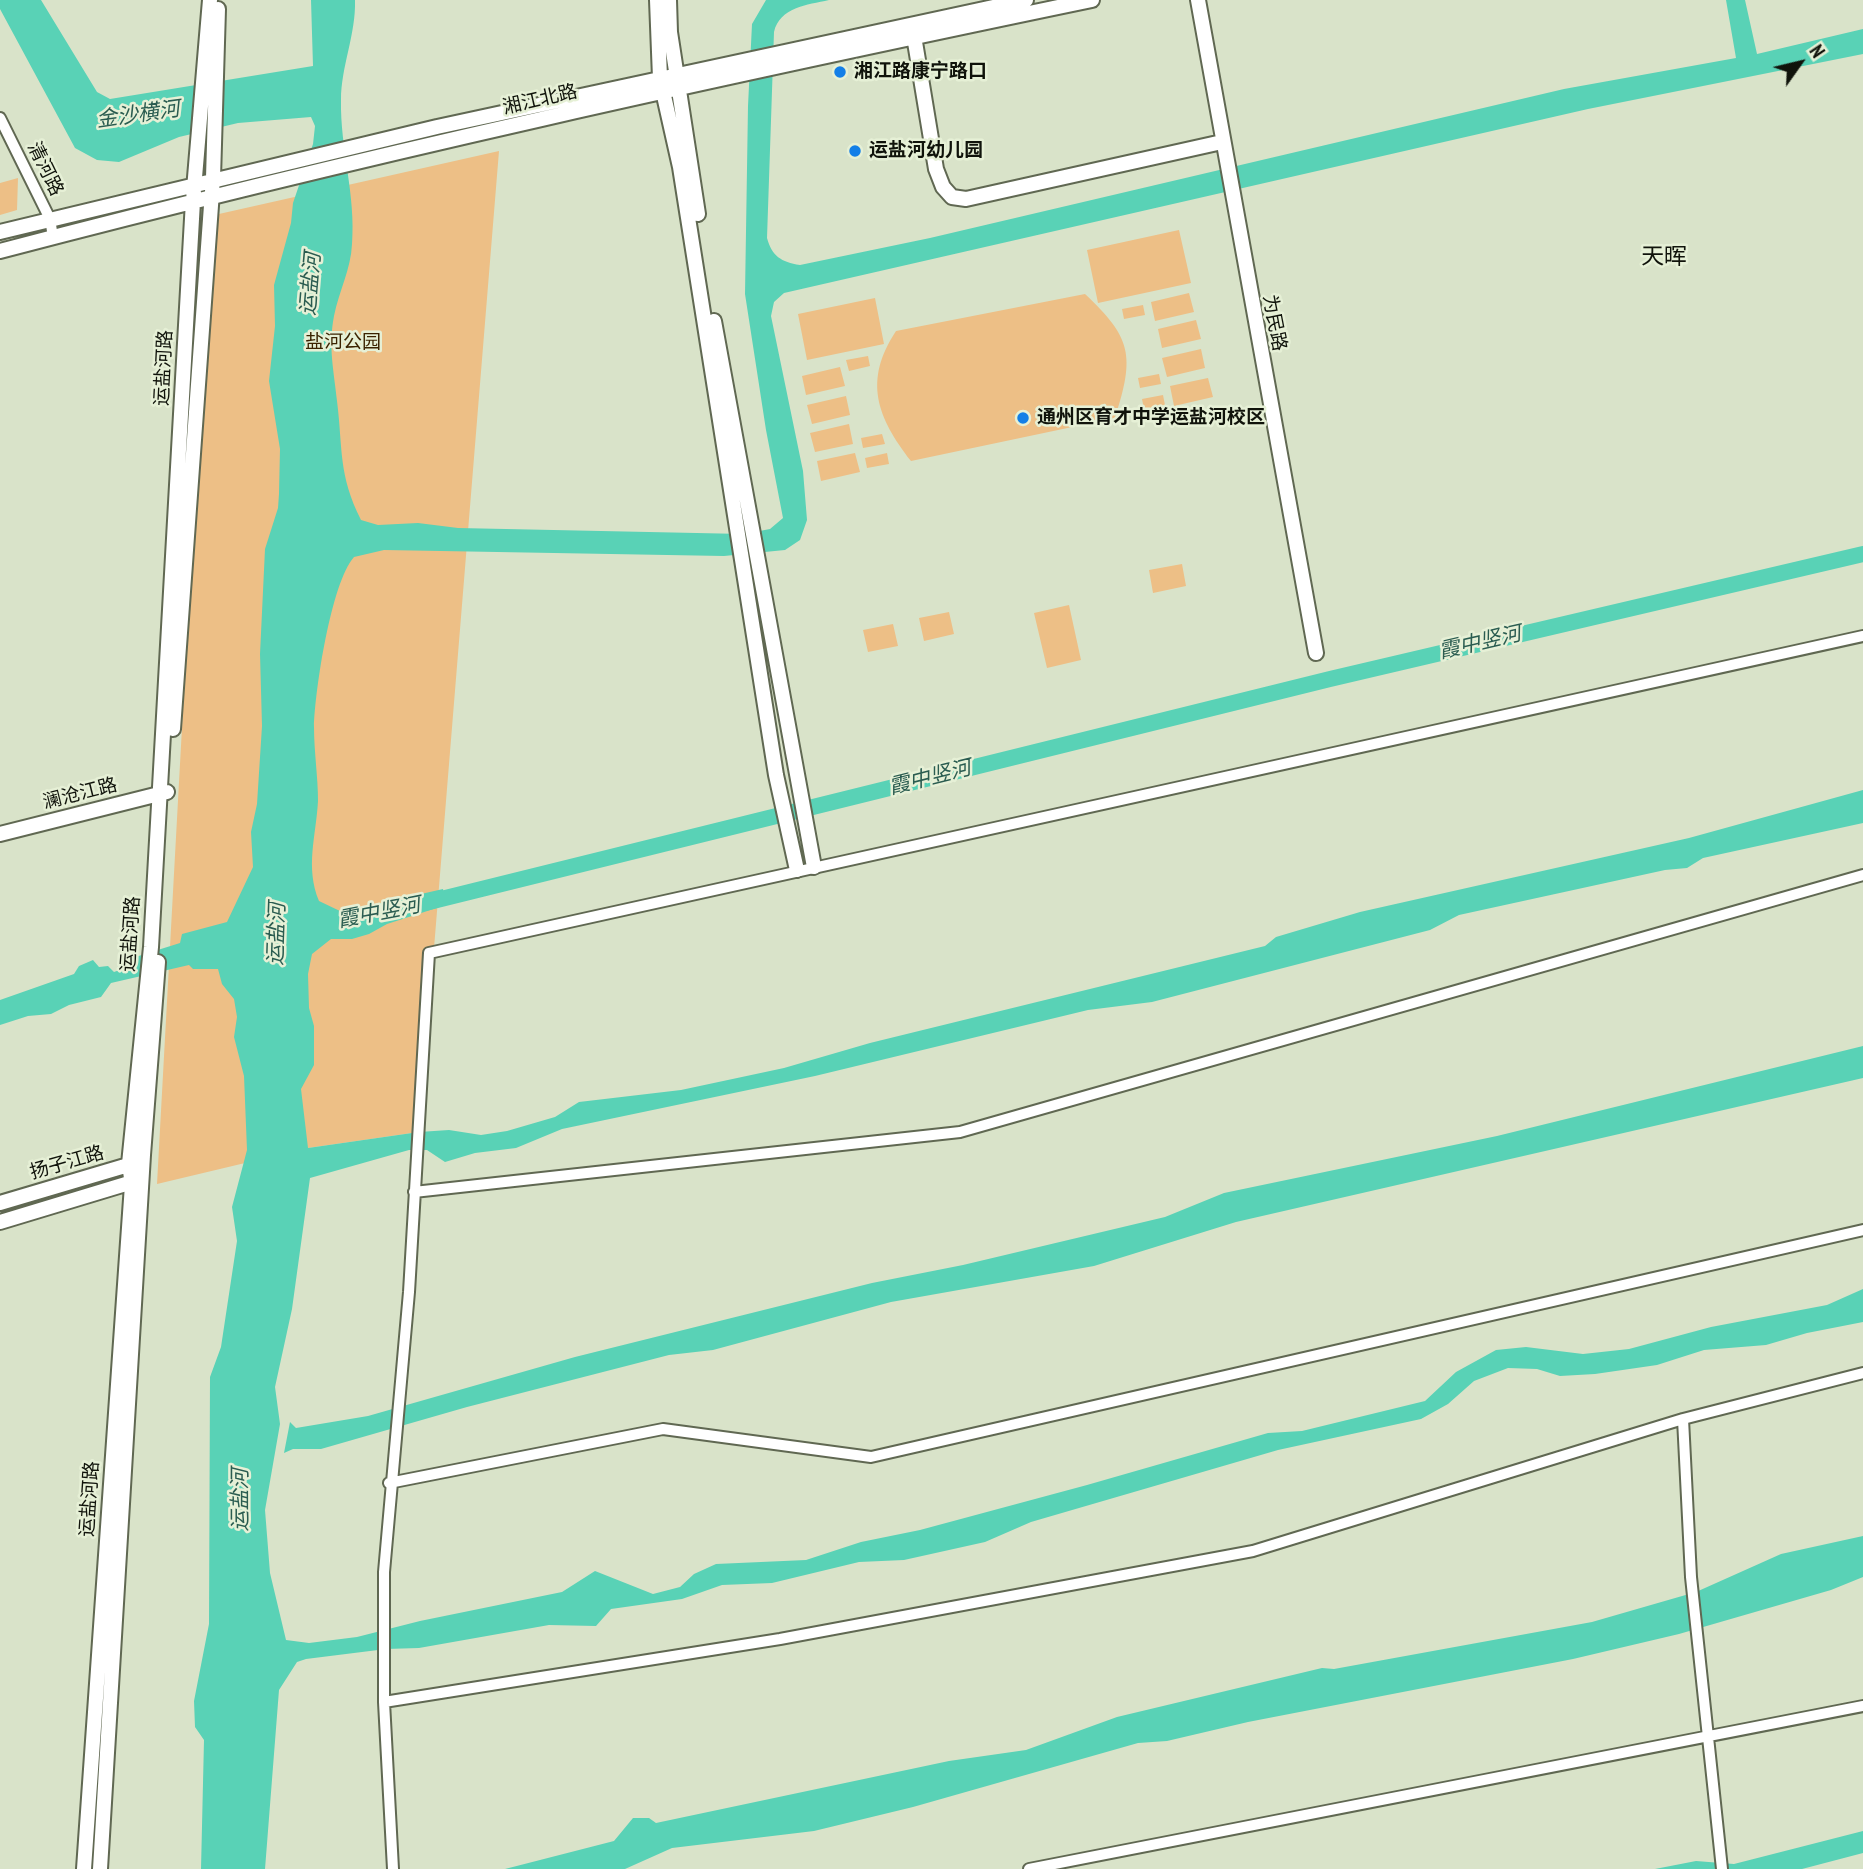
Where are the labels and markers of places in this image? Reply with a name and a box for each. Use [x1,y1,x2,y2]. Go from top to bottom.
place label: 湘江路康宁路口 [854,61,987,83]
marker: 湘江路康宁路口 [832,64,848,80]
place label: 运盐河幼儿园 [869,140,983,162]
marker: 运盐河幼儿园 [847,143,863,159]
place label: 通州区育才中学运盐河校区 [1037,407,1265,429]
marker: 通州区育才中学运盐河校区 [1015,410,1031,426]

